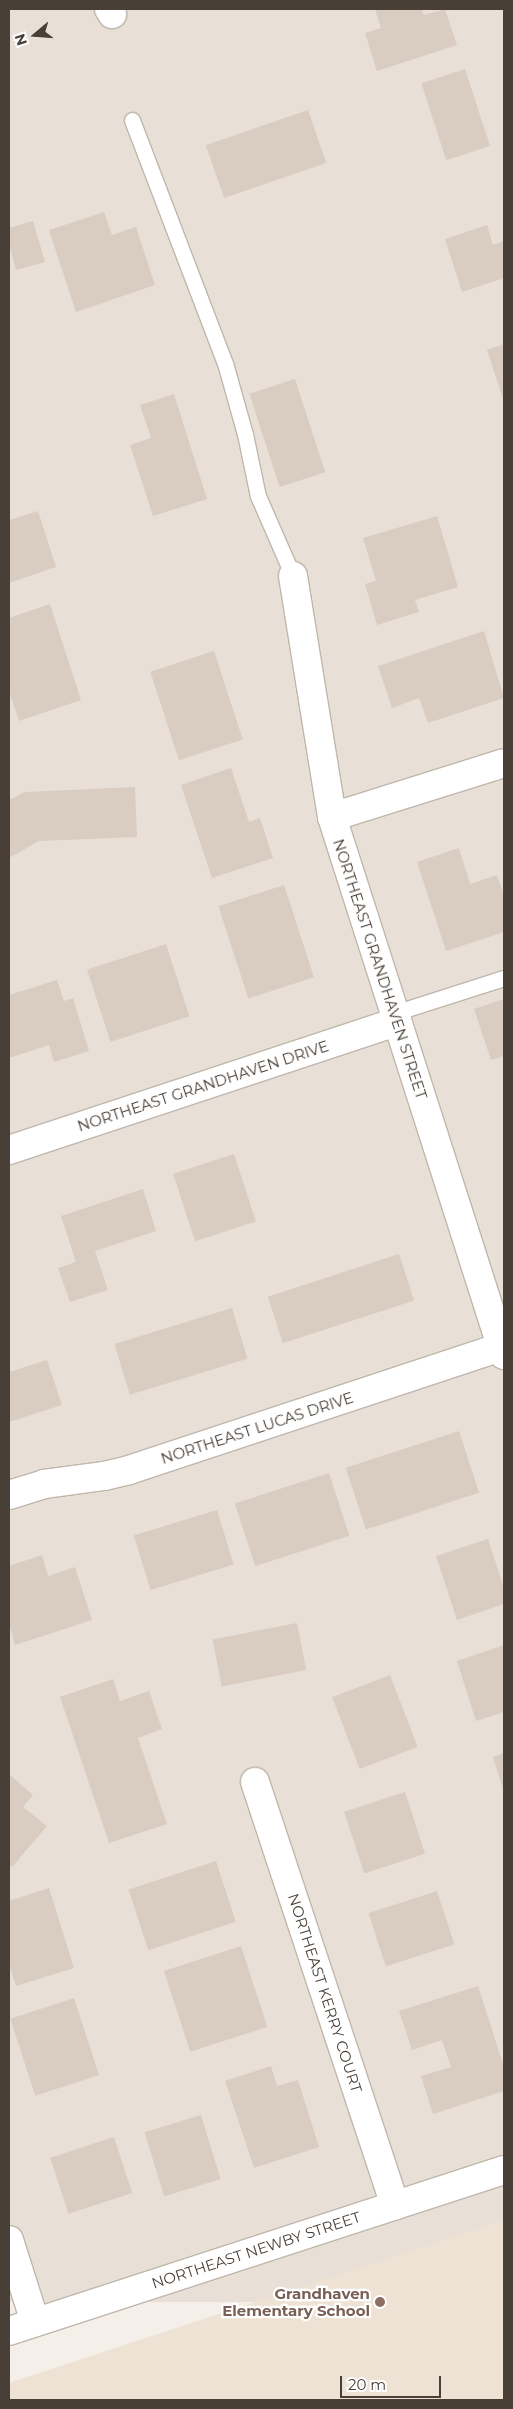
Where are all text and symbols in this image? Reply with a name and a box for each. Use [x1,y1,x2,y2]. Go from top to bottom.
north arrow [10,10,60,60]
text: N [10,31,31,48]
street label: NORTHEAST GRANDHAVEN STREET [329,837,431,1101]
street label: NORTHEAST GRANDHAVEN DRIVE [75,1037,331,1135]
street label: NORTHEAST LUCAS DRIVE [158,1388,356,1468]
street label: NORTHEAST KERRY COURT [284,1891,366,2095]
street label: NORTHEAST NEWBY STREET [149,2208,363,2292]
place label: Grandhaven Elementary School [222,2284,370,2319]
marker: Grandhaven Elementary School [374,2296,386,2308]
scale bar [343,2366,444,2398]
text: 20 m [348,2375,386,2394]

